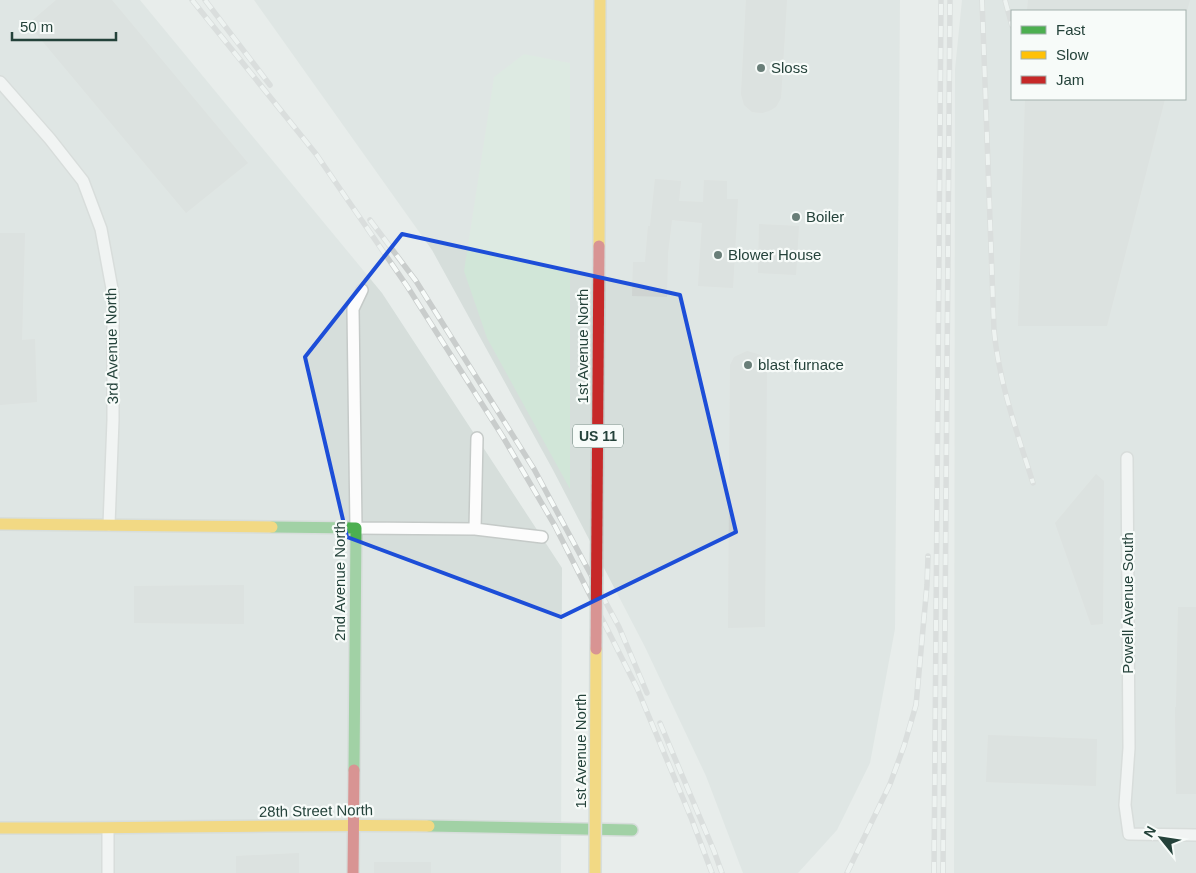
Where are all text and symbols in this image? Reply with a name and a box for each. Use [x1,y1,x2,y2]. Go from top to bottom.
scale bar [12,10,116,42]
legend [1011,10,1186,100]
text: 50 m [20,18,53,35]
text: Fast [1056,21,1086,38]
text: Slow [1056,46,1089,63]
place label: Sloss [771,59,808,76]
marker: Sloss [755,62,767,74]
text: Jam [1056,71,1084,88]
place label: Boiler [806,208,844,225]
marker: Boiler [790,211,802,223]
place label: Blower House [728,246,821,263]
marker: Blower House [712,249,724,261]
street label: 3rd Avenue North [102,288,121,404]
street label: 1st Avenue North [574,289,591,403]
place label: blast furnace [758,356,844,373]
marker: blast furnace [742,359,754,371]
road number: US 11 [573,424,623,448]
street label: 2nd Avenue North [331,521,348,641]
street label: Powell Avenue South [1119,532,1136,674]
street label: 1st Avenue North [572,694,589,808]
street label: 28th Street North [259,801,373,820]
north arrow [1136,813,1186,863]
text: N [1140,823,1159,840]

